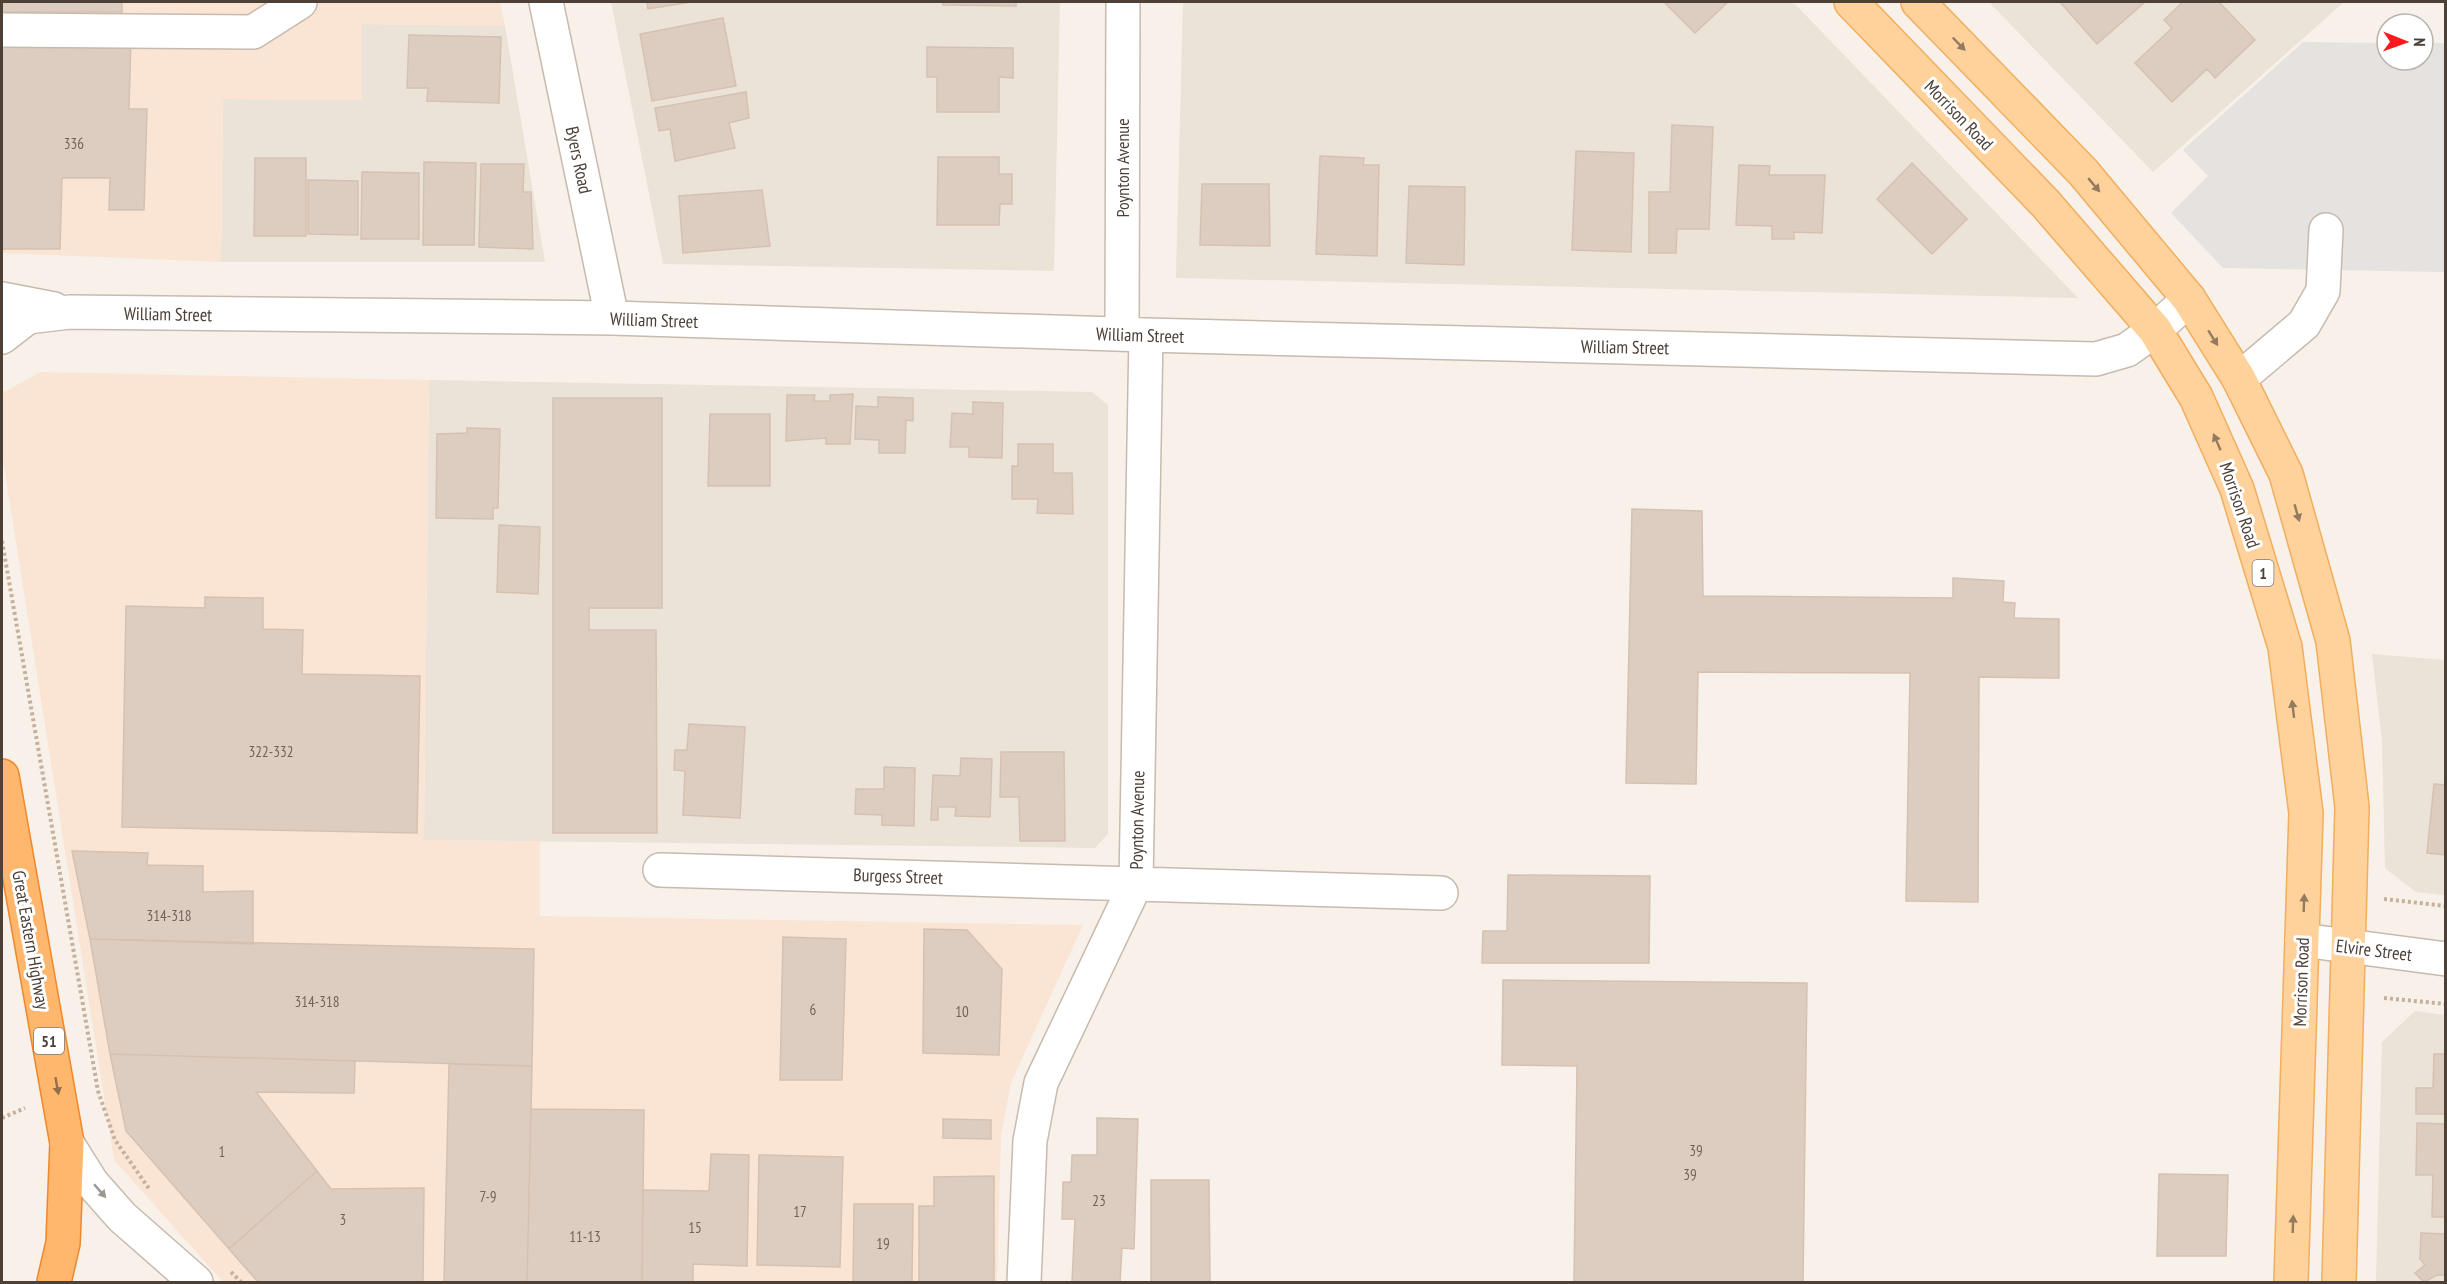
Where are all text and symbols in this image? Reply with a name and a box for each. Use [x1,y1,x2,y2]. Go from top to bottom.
north arrow [2375,12,2435,72]
one-way arrow [1952,36,1966,51]
text: N [2410,38,2430,47]
street label: Morrison Road [1920,75,1998,155]
street label: Poynton Avenue [1111,118,1134,218]
street label: Byers Road [561,124,597,196]
house number: 336 [64,134,84,153]
one-way arrow [2087,177,2099,192]
street label: William Street [124,302,212,326]
street label: William Street [609,307,699,333]
street label: William Street [1095,322,1185,348]
one-way arrow [2208,330,2219,346]
street label: William Street [1581,335,1669,359]
one-way arrow [2212,434,2221,451]
street label: Morrison Road [2215,459,2265,551]
one-way arrow [2293,504,2302,522]
road number: 1 [2252,560,2274,586]
one-way arrow [2289,700,2298,719]
house number: 322-332 [249,742,293,761]
street label: Poynton Avenue [1125,770,1149,870]
street label: Burgess Street [853,863,943,889]
street label: Great Eastern Highway [7,869,55,1012]
one-way arrow [2299,894,2308,913]
house number: 314-318 [147,906,191,925]
street label: Elvire Street [2335,934,2413,966]
street label: Morrison Road [2288,937,2314,1027]
house number: 314-318 [295,992,339,1011]
house number: 6 [810,1000,817,1019]
house number: 10 [955,1002,969,1021]
road number: 51 [34,1028,64,1054]
one-way arrow [53,1076,62,1095]
house number: 39 [1689,1141,1703,1160]
house number: 1 [219,1142,225,1161]
house number: 39 [1683,1165,1697,1184]
one-way arrow [93,1183,106,1199]
house number: 7-9 [479,1187,497,1206]
house number: 23 [1092,1191,1106,1210]
house number: 17 [793,1202,807,1221]
house number: 3 [340,1210,346,1229]
one-way arrow [2288,1215,2298,1234]
house number: 15 [688,1218,702,1237]
house number: 11-13 [569,1227,601,1246]
house number: 19 [876,1234,890,1253]

